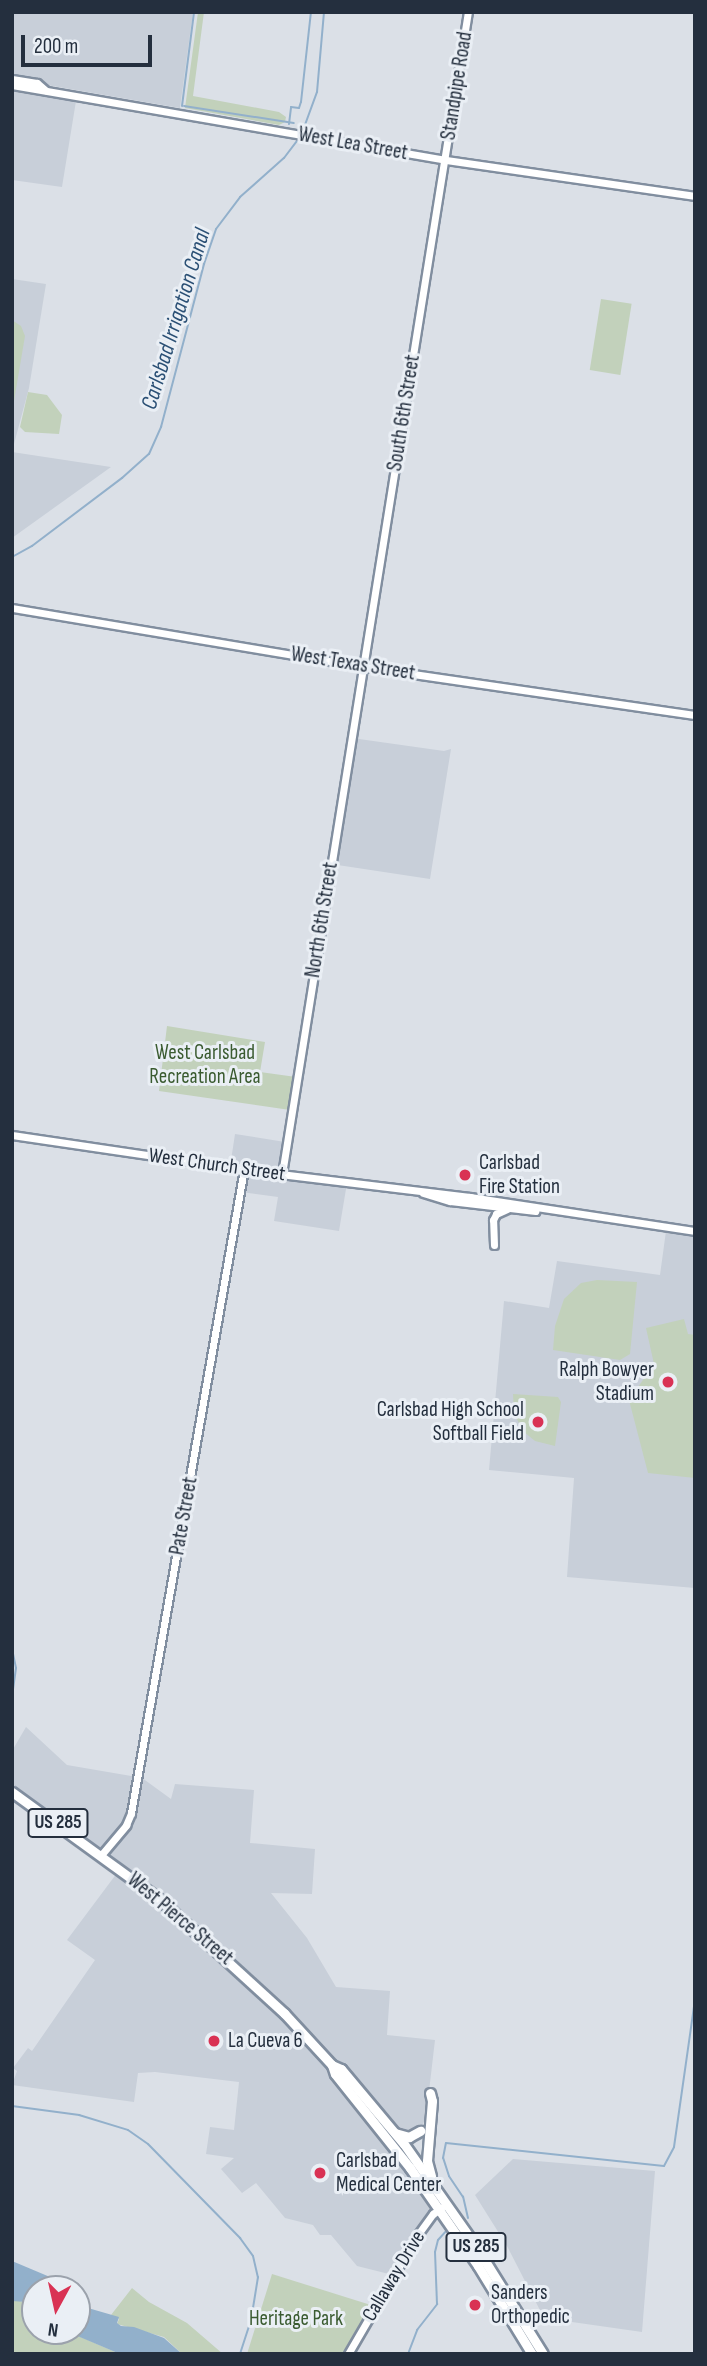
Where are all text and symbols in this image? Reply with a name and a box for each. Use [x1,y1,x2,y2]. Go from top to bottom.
scale bar [24,21,156,65]
street label: Standpipe Road [436,30,478,142]
text: 200 m [34,34,78,59]
street label: West Lea Street [296,122,410,166]
water label: Carlsbad Irrigation Canal [135,225,217,413]
street label: South 6th Street [382,353,426,473]
street label: West Texas Street [289,642,417,686]
street label: North 6th Street [300,860,344,980]
park label: West Carlsbad Recreation Area [149,1040,261,1090]
street label: West Church Street [147,1143,287,1187]
place label: Carlsbad Fire Station [479,1150,560,1200]
marker: Carlsbad Fire Station [457,1167,473,1183]
place label: Ralph Bowyer Stadium [559,1357,654,1407]
marker: Ralph Bowyer Stadium [660,1374,676,1390]
place label: Carlsbad High School Softball Field [377,1397,524,1447]
marker: Carlsbad High School Softball Field [530,1414,546,1430]
street label: Pate Street [165,1475,203,1557]
road number: US 285 [27,1808,90,1839]
street label: West Pierce Street [122,1867,238,1971]
place label: La Cueva 6 [228,2028,303,2054]
marker: La Cueva 6 [206,2033,222,2049]
place label: Carlsbad Medical Center [336,2148,441,2198]
marker: Carlsbad Medical Center [310,2163,330,2183]
street label: Callaway Drive [357,2226,431,2326]
road number: US 285 [444,2232,508,2262]
north arrow [21,2275,91,2345]
place label: Sanders Orthopedic [491,2280,570,2330]
marker: Sanders Orthopedic [465,2295,485,2315]
park label: Heritage Park [249,2306,343,2332]
text: N [47,2317,60,2341]

